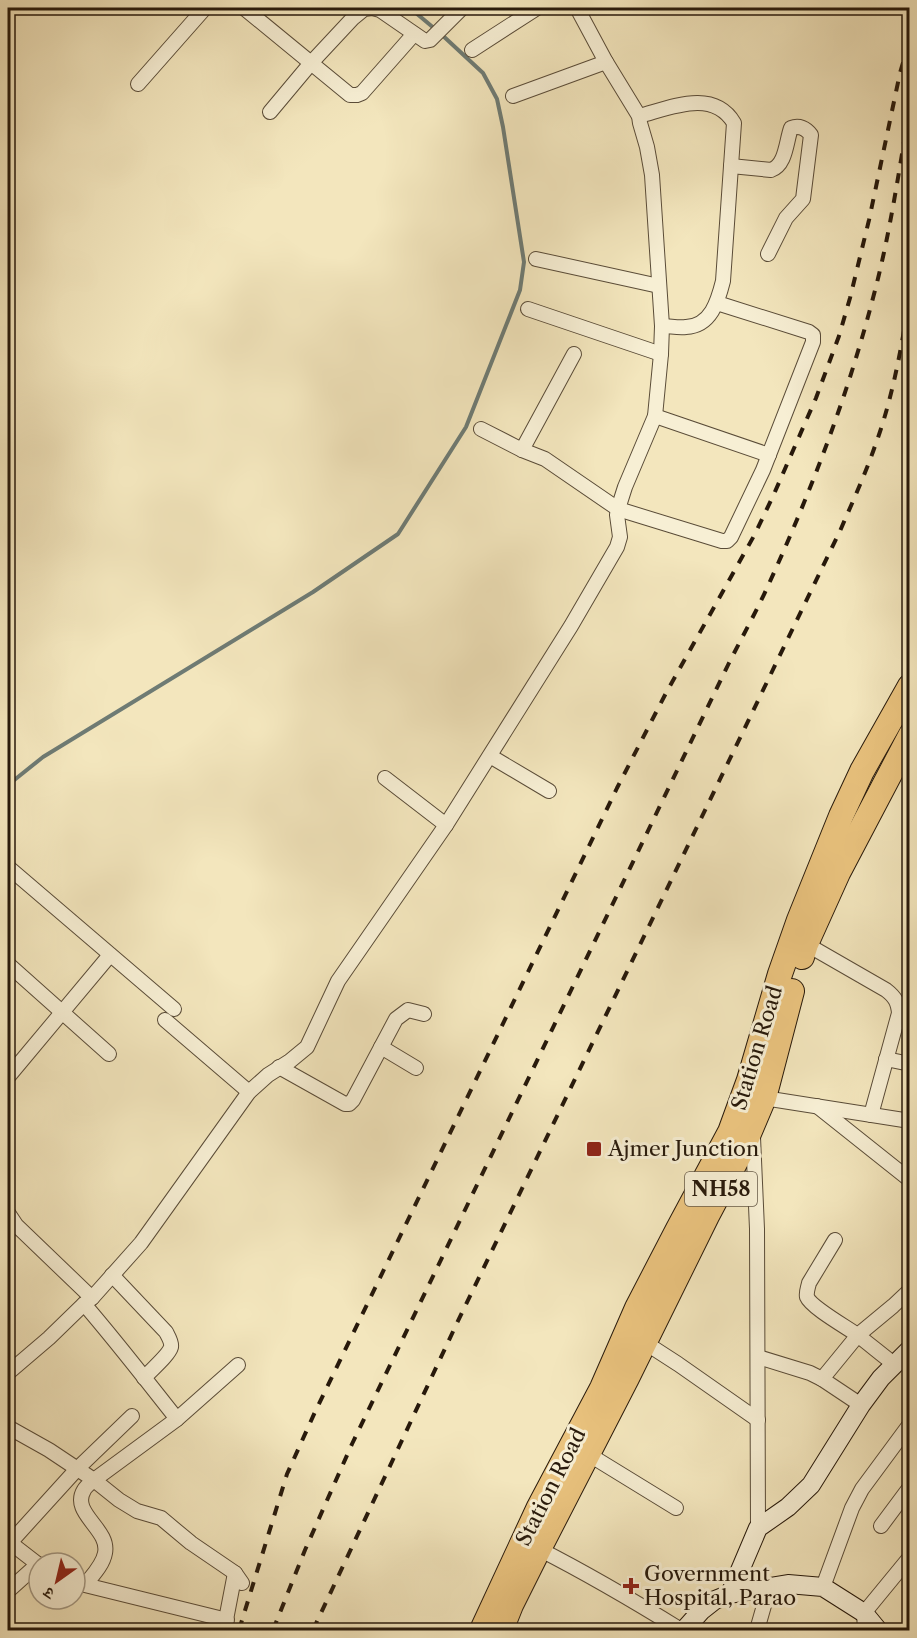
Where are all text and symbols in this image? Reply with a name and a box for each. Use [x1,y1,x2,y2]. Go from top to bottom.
street label: Station Road [726,983,787,1113]
place label: Ajmer Junction [607,1136,759,1161]
marker: Ajmer Junction [585,1140,603,1158]
road number: NH58 [685,1172,757,1206]
street label: Station Road [510,1424,591,1550]
north arrow [27,1551,87,1611]
place label: Government Hospital, Parao [644,1561,796,1610]
marker: Government Hospital, Parao [622,1577,640,1595]
text: उ [38,1582,58,1605]

